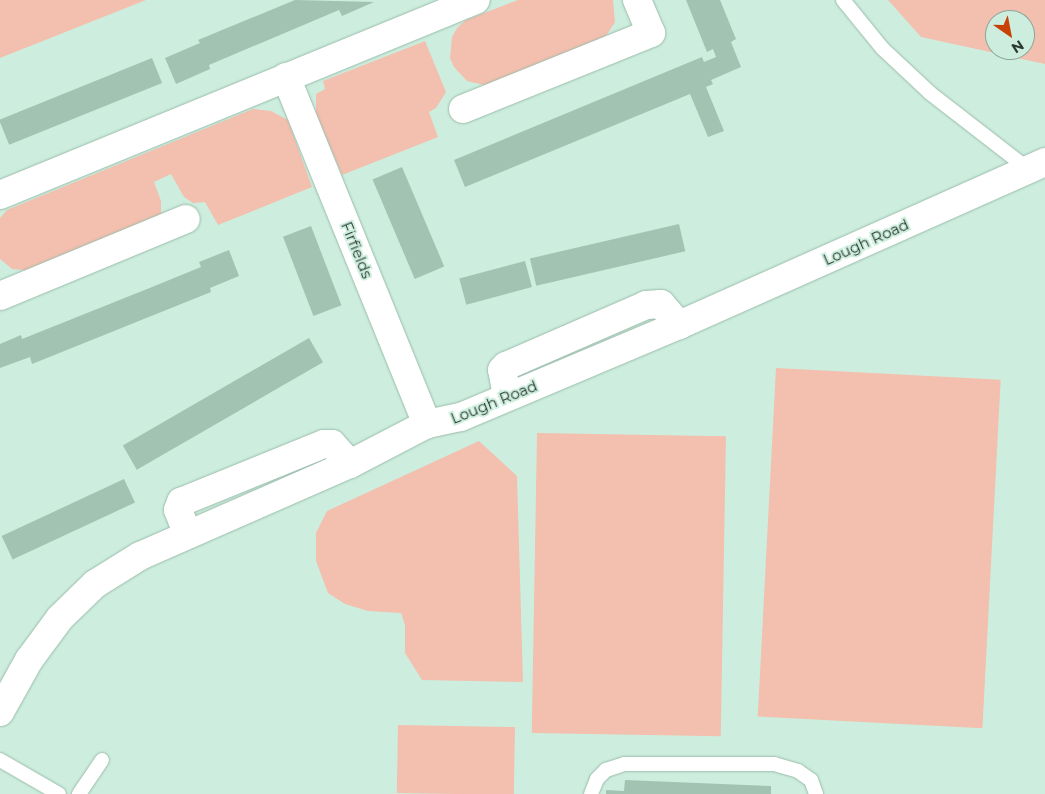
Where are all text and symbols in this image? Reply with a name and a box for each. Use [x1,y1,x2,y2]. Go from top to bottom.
north arrow [985,10,1035,60]
text: N [1008,36,1027,57]
street label: Lough Road [820,215,912,269]
street label: Firfields [338,219,376,281]
street label: Lough Road [448,376,540,428]

